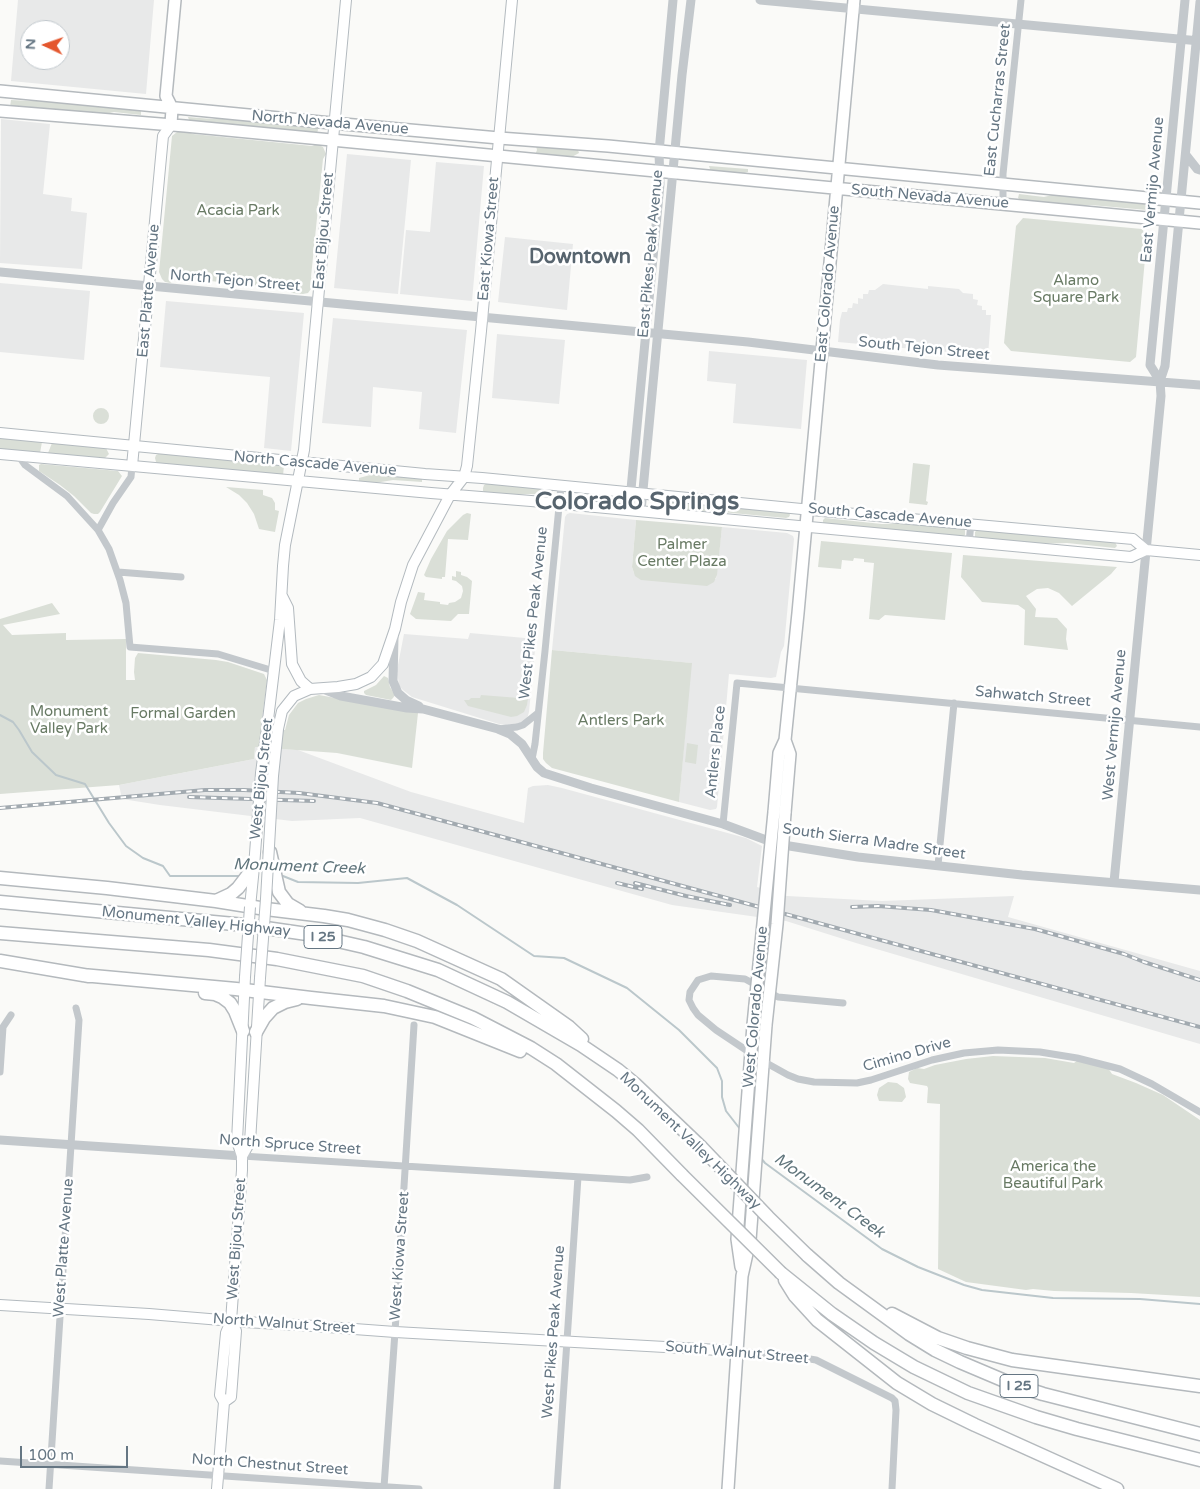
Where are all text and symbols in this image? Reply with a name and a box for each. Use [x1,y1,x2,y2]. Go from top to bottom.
north arrow [20,20,70,70]
street label: East Cucharras Street [981,23,1015,177]
text: N [22,38,39,50]
street label: North Nevada Avenue [251,107,409,139]
street label: East Vermijo Avenue [1138,116,1168,264]
street label: East Pikes Peak Avenue [635,169,667,339]
street label: East Bijou Street [310,172,338,290]
street label: East Kiowa Street [475,176,503,302]
street label: South Nevada Avenue [850,181,1010,213]
park label: Acacia Park [196,202,280,220]
street label: East Colorado Avenue [812,205,844,363]
street label: East Platte Avenue [134,223,164,359]
district label: Downtown [529,246,631,270]
street label: North Tejon Street [169,266,301,296]
park label: Alamo Square Park [1033,272,1119,307]
street label: South Tejon Street [858,333,990,365]
street label: North Cascade Avenue [233,448,397,480]
district label: Colorado Springs [535,487,739,517]
street label: South Cascade Avenue [807,500,973,532]
street label: West Pikes Peak Avenue [516,526,552,700]
park label: Palmer Center Plaza [637,536,727,571]
street label: West Vermijo Avenue [1099,649,1131,801]
street label: Sahwatch Street [974,683,1092,711]
park label: Monument Valley Park [30,703,108,738]
park label: Formal Garden [130,705,236,723]
street label: Antlers Place [702,705,730,799]
park label: Antlers Park [578,712,664,730]
street label: West Bijou Street [247,717,277,841]
street label: South Sierra Madre Street [781,820,967,864]
water label: Monument Creek [233,855,365,879]
street label: Monument Valley Highway [101,903,291,941]
street label: West Colorado Avenue [740,925,772,1089]
road number: I 25 [304,926,342,949]
street label: Cimino Drive [861,1034,953,1076]
street label: Monument Valley Highway [615,1069,765,1213]
street label: North Spruce Street [218,1131,362,1159]
water label: Monument Creek [770,1150,888,1242]
park label: America the Beautiful Park [1003,1158,1103,1193]
street label: West Bijou Street [224,1177,250,1301]
street label: West Platte Avenue [50,1178,78,1318]
street label: West Kiowa Street [387,1191,413,1321]
street label: West Pikes Peak Avenue [539,1245,569,1419]
street label: North Walnut Street [212,1310,356,1338]
street label: South Walnut Street [665,1338,809,1368]
road number: I 25 [1000,1374,1038,1398]
scale bar [22,1436,130,1468]
text: 100 m [28,1446,74,1464]
street label: North Chestnut Street [191,1451,349,1479]

